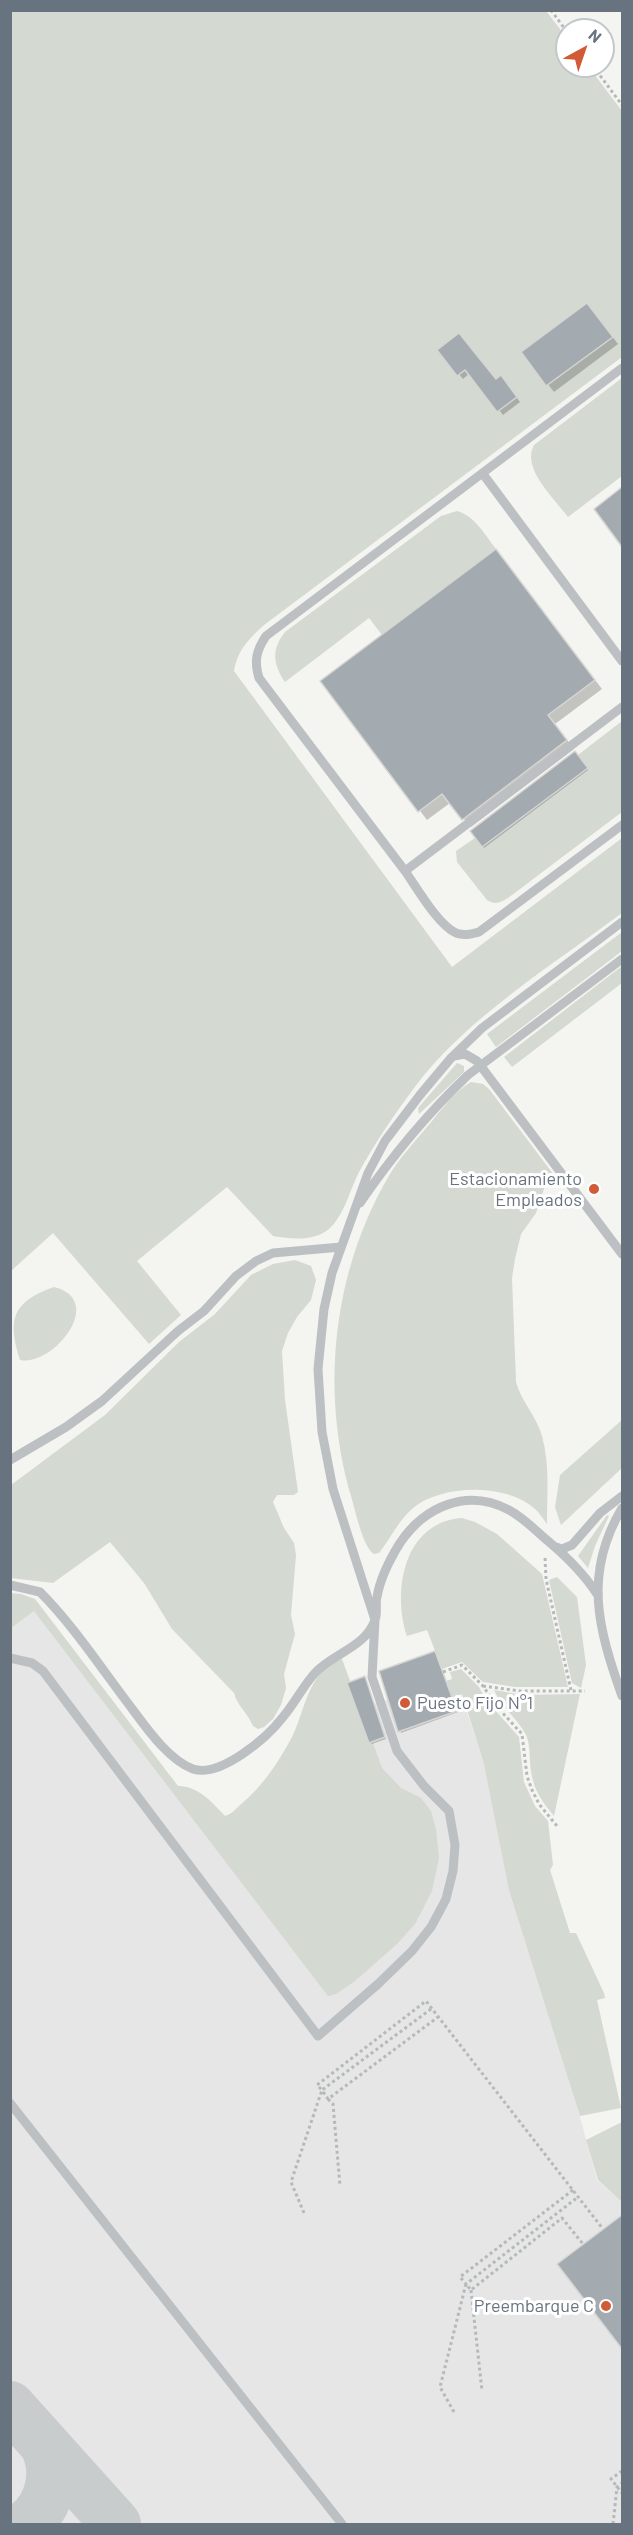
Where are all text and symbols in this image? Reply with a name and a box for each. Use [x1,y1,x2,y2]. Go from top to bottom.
north arrow [555,18,615,78]
text: N [585,25,606,46]
place label: Estacionamiento Empleados [449,1168,582,1210]
marker: Estacionamiento Empleados [587,1182,601,1196]
place label: Puesto Fijo N°1 [417,1692,533,1714]
marker: Puesto Fijo N°1 [398,1696,412,1710]
place label: Preembarque C [474,2295,594,2317]
marker: Preembarque C [599,2299,613,2313]

